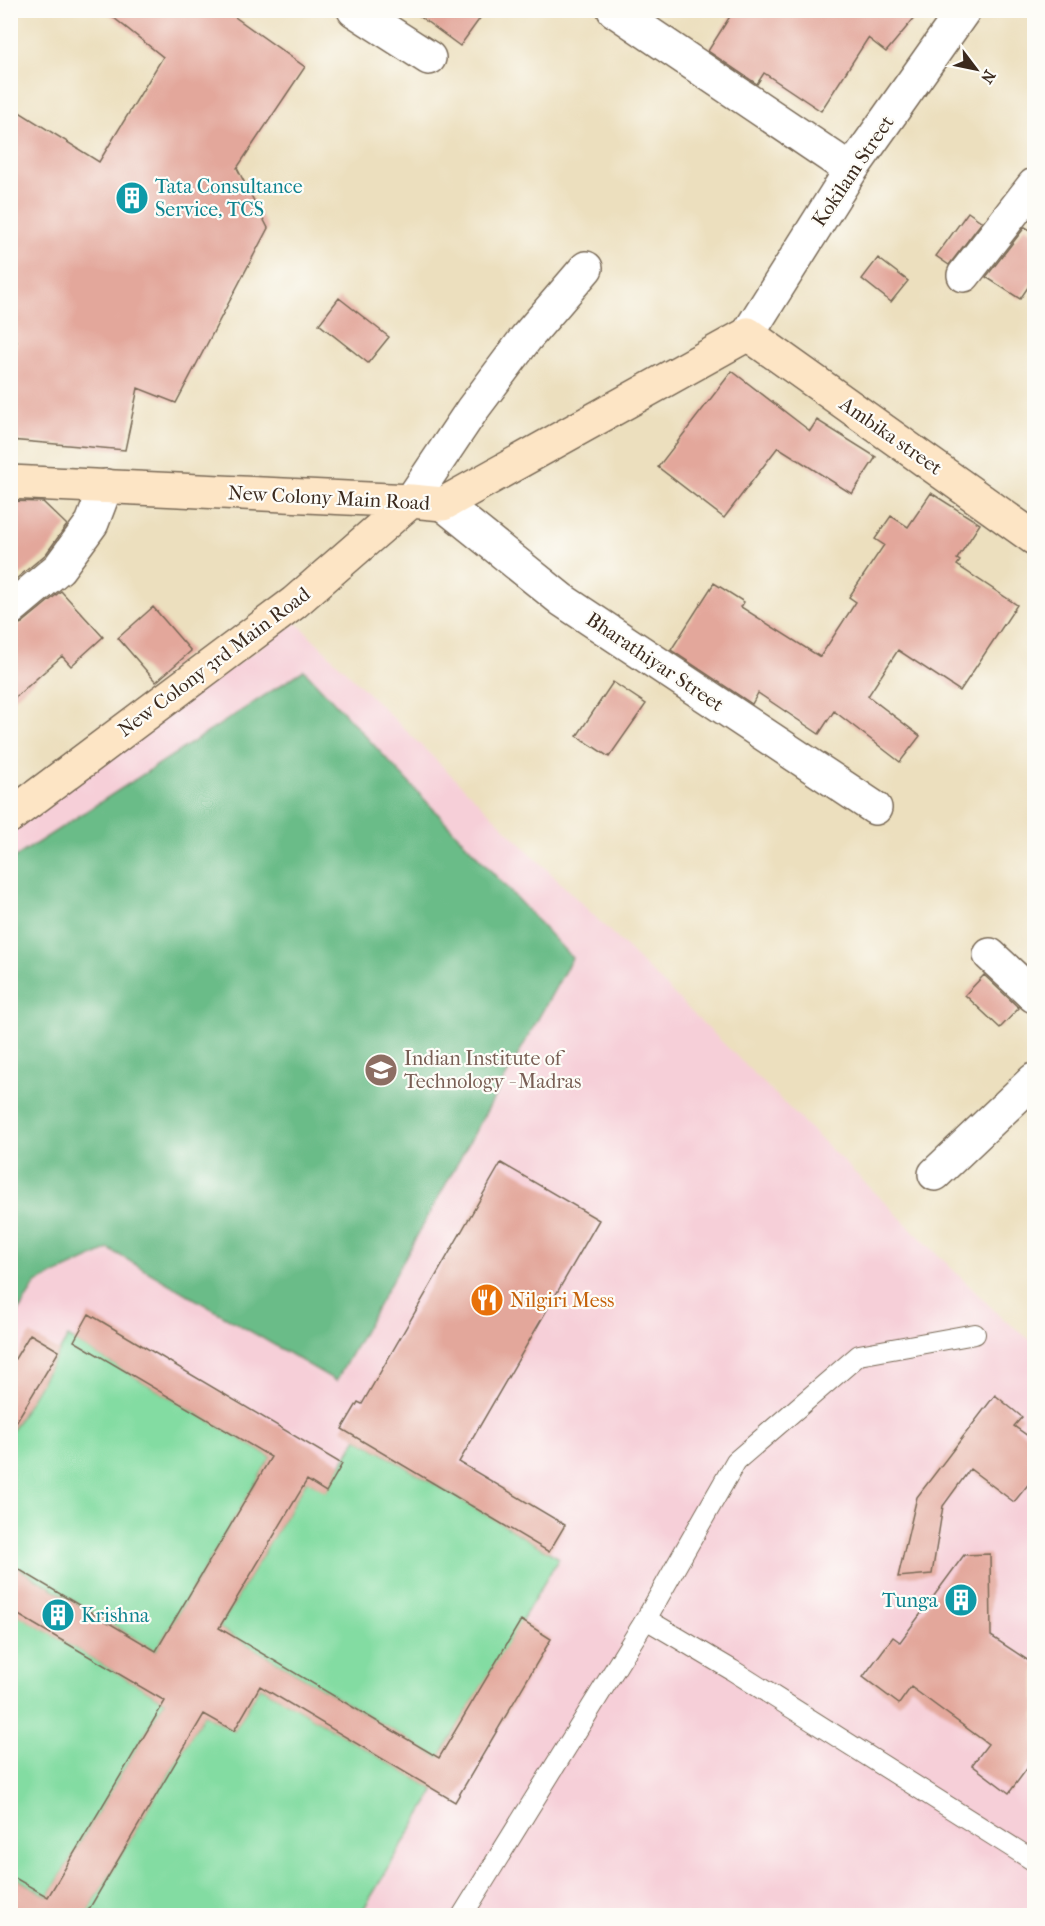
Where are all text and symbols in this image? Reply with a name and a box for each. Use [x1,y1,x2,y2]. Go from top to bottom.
north arrow [946,39,1006,99]
text: N [977,67,1000,88]
street label: Kokilam Street [807,111,899,231]
place label: Tata Consultance Service, TCS [155,175,303,221]
building icon: Tata Consultance Service, TCS [114,180,150,216]
street label: Ambika street [835,392,947,480]
street label: New Colony Main Road [227,481,432,515]
street label: New Colony 3rd Main Road [114,582,315,742]
street label: Bharathiyar Street [582,608,728,716]
place label: Indian Institute of Technology - Madras [404,1047,581,1093]
school or university icon: Indian Institute of Technology - Madras [363,1052,399,1088]
restaurant icon: Nilgiri Mess [469,1282,505,1318]
place label: Nilgiri Mess [510,1289,614,1312]
building icon: Tunga [943,1582,979,1618]
place label: Tunga [882,1589,939,1612]
building icon: Krishna [40,1597,76,1633]
place label: Krishna [81,1604,150,1627]

